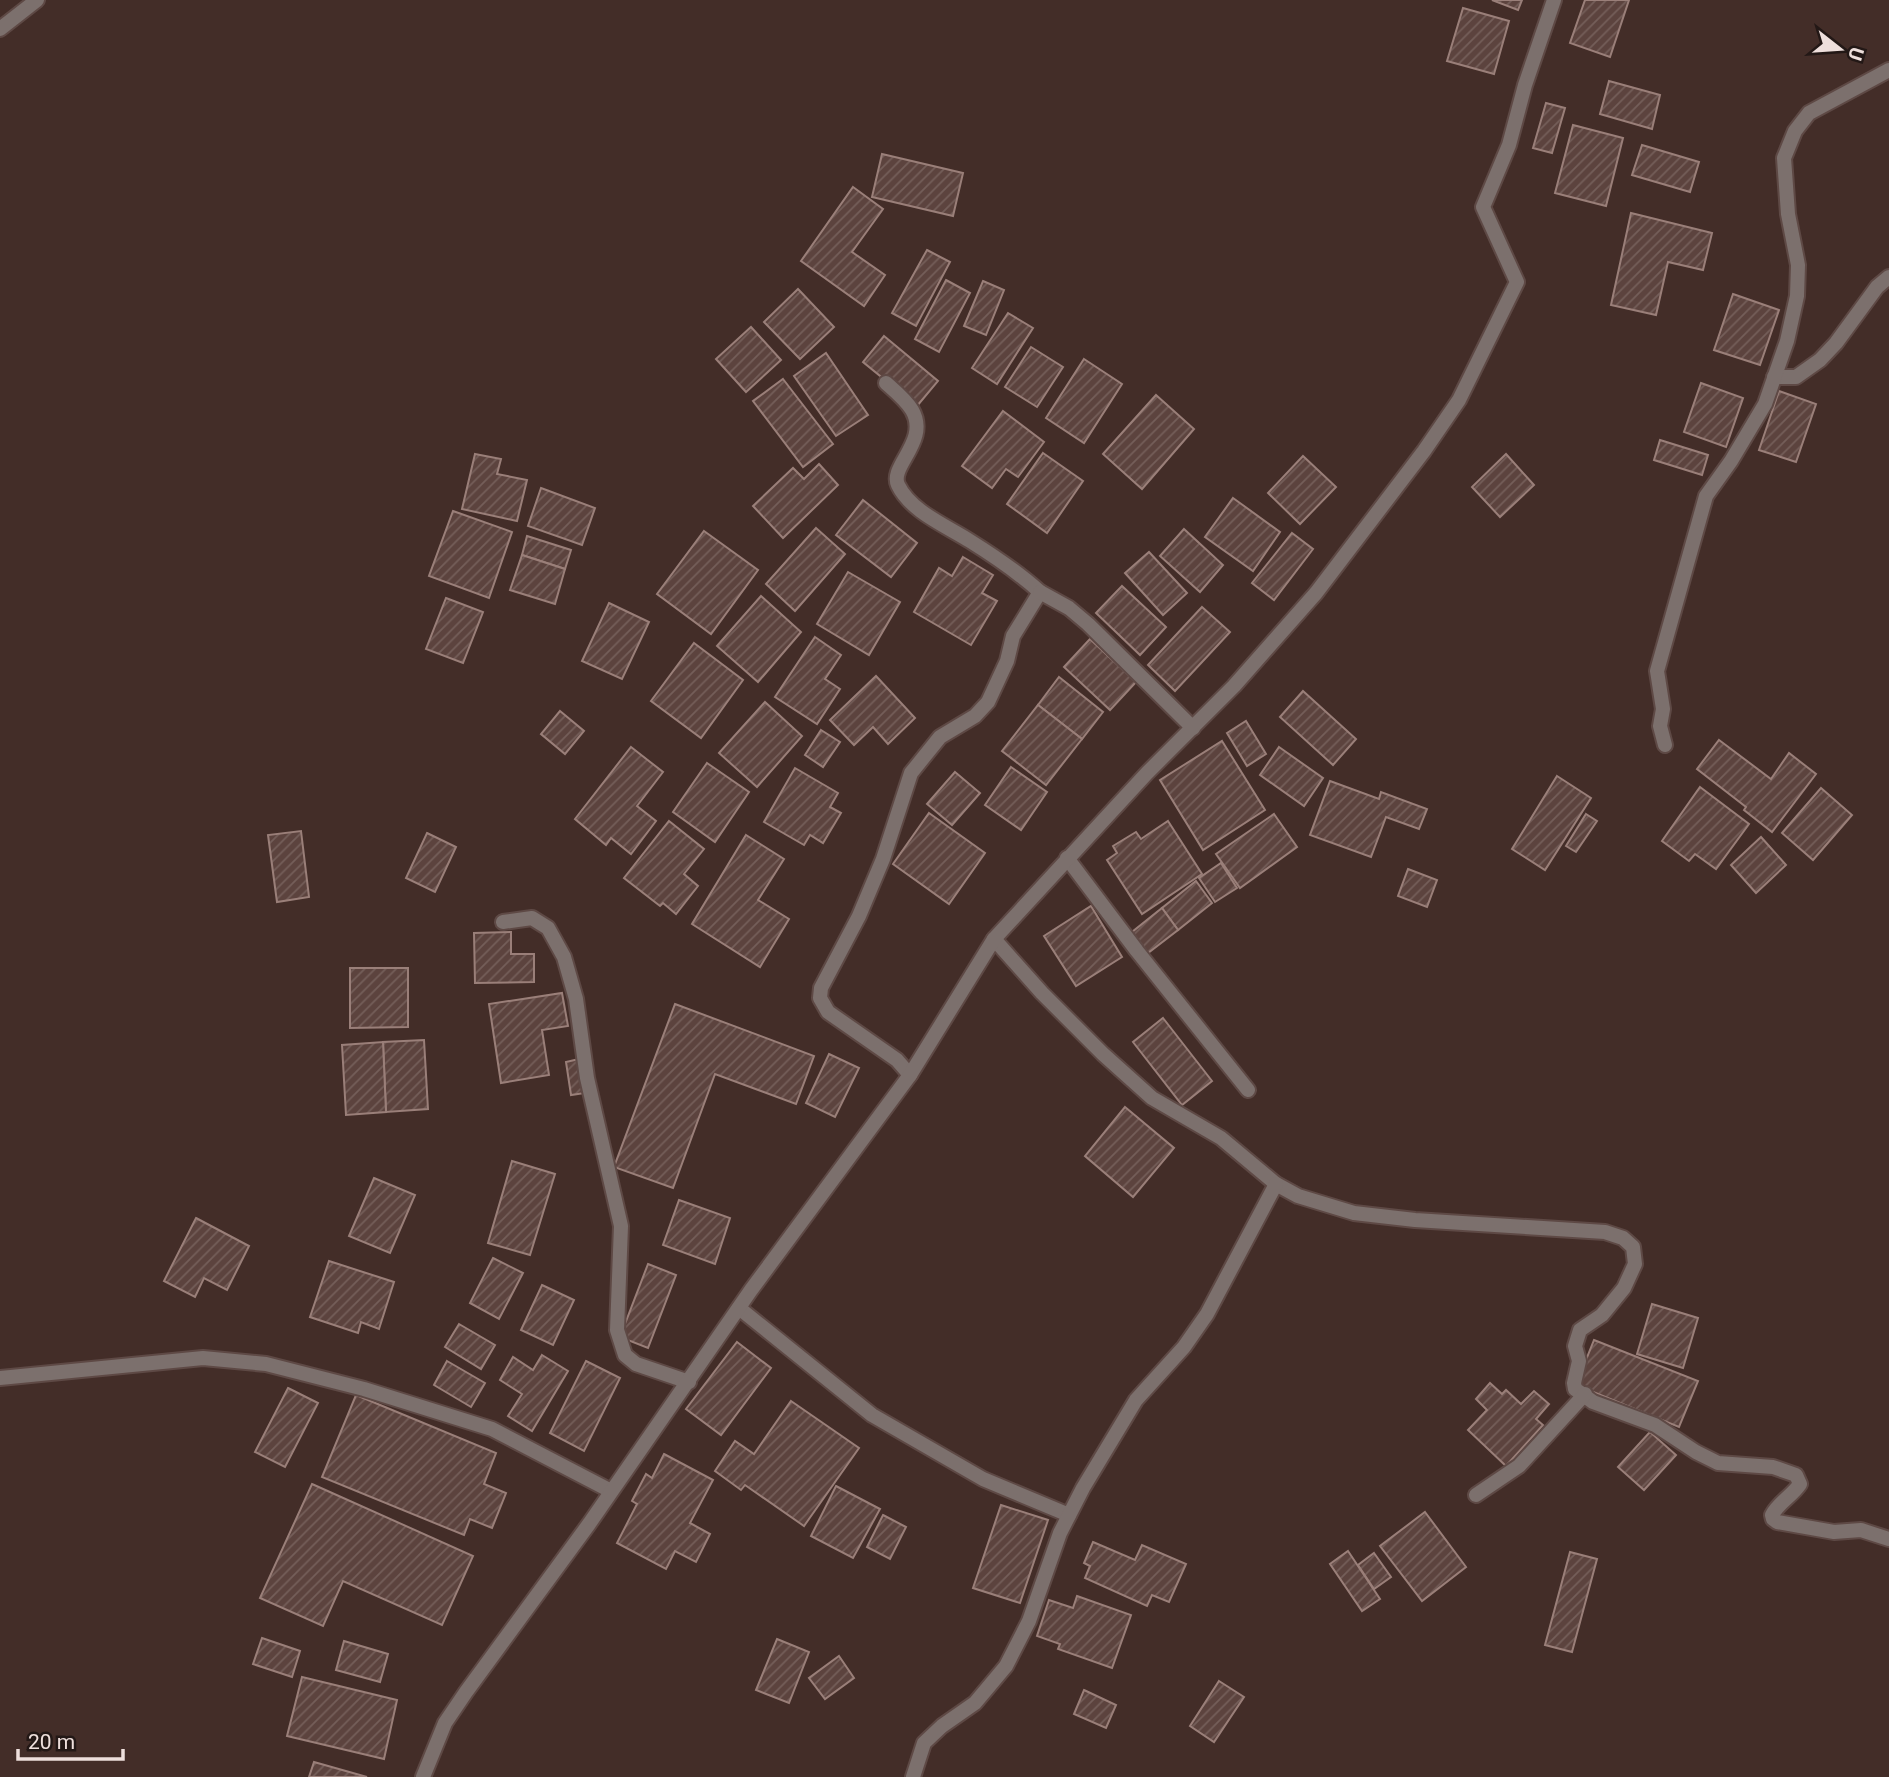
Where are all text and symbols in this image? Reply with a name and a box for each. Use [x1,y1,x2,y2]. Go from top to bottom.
north arrow [1805,14,1875,84]
text: U [1843,44,1869,63]
scale bar [18,1718,122,1762]
text: 20 m [28,1730,75,1754]

